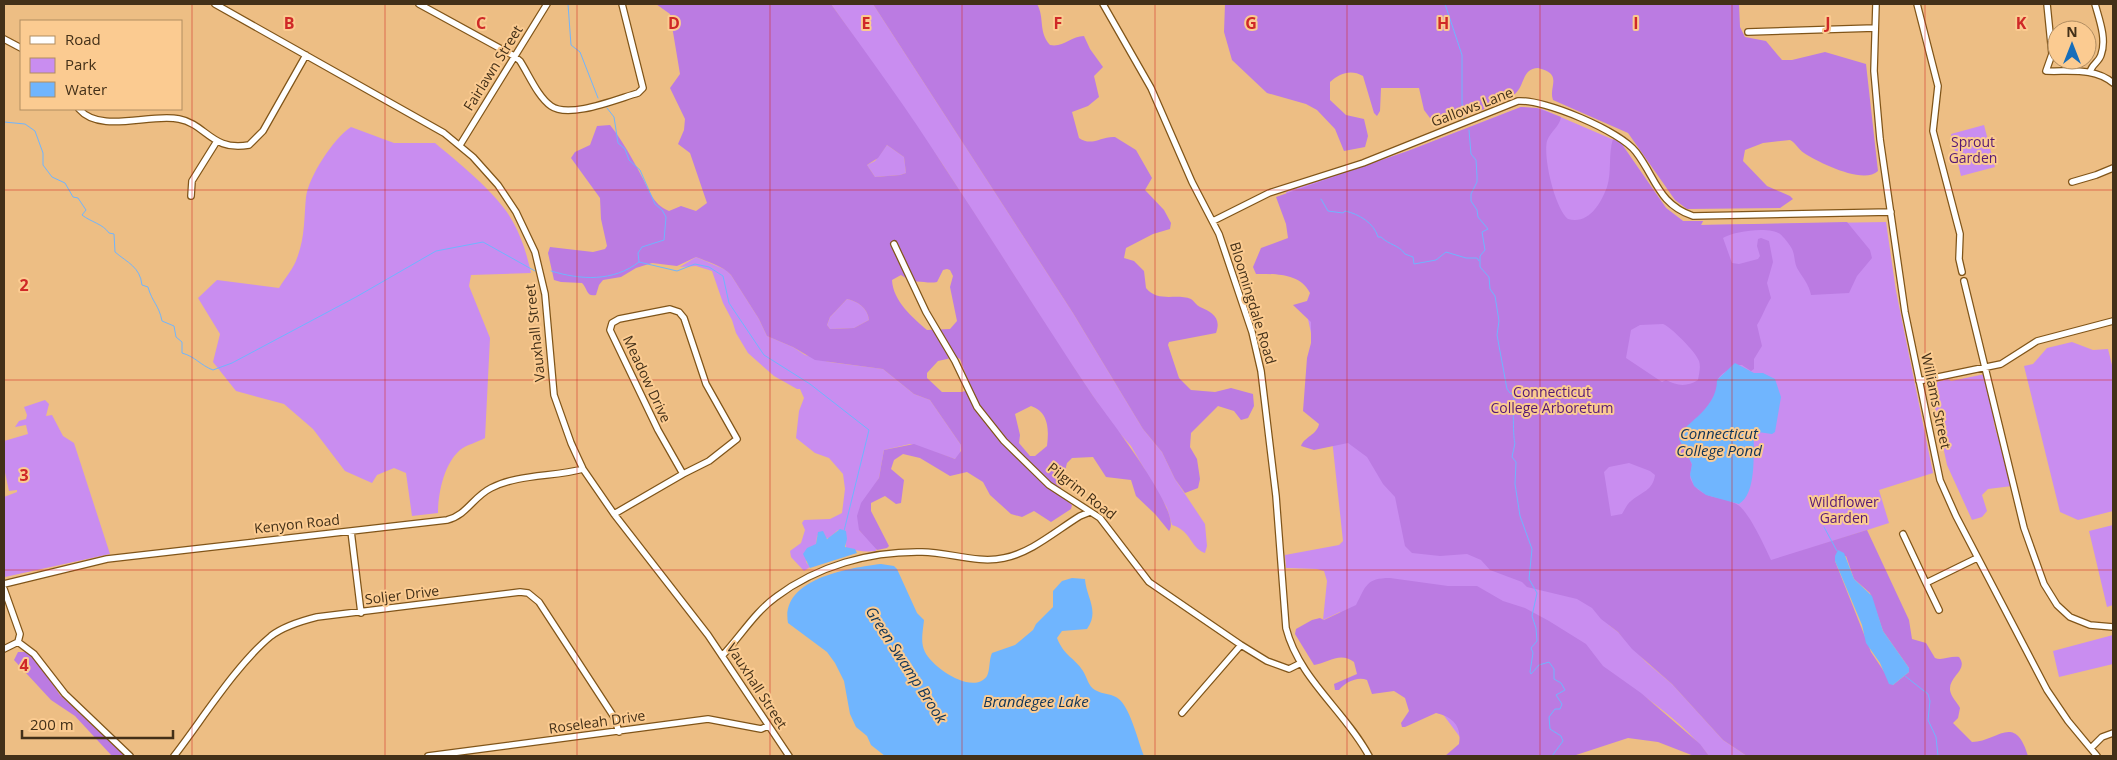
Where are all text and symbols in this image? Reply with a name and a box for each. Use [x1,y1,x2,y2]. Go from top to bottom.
text: B [284,12,294,34]
text: C [476,12,486,34]
text: D [668,12,680,34]
text: E [862,12,871,34]
text: F [1054,12,1062,34]
text: G [1245,12,1257,34]
text: H [1437,12,1449,34]
text: I [1633,12,1639,34]
text: J [1823,12,1831,34]
text: K [2016,12,2027,34]
legend [20,20,182,110]
north arrow [2047,20,2097,70]
street label: Fairlawn Street [459,21,527,114]
text: N [2066,22,2078,41]
text: Road [65,29,101,49]
text: Park [65,54,96,74]
text: Water [65,79,107,99]
street label: Gallows Lane [1428,82,1516,131]
park label: Sprout Garden [1949,132,1997,167]
street label: Bloomingdale Road [1226,239,1281,366]
text: 2 [19,274,29,296]
street label: Vauxhall Street [520,283,549,383]
street label: Meadow Drive [619,332,676,426]
street label: Williams Street [1917,351,1956,450]
park label: Connecticut College Arboretum [1491,382,1613,417]
water label: Connecticut College Pond [1676,423,1762,460]
street label: Pilgrim Road [1044,458,1121,523]
text: 3 [19,464,29,486]
park label: Wildflower Garden [1809,492,1879,527]
street label: Kenyon Road [253,510,341,537]
street label: Soljer Drive [364,581,440,608]
water label: Green Swamp Brook [862,602,952,727]
street label: Vauxhall Street [723,639,792,732]
text: 4 [19,654,29,676]
water label: Brandegee Lake [983,691,1089,711]
street label: Roseleah Drive [547,705,647,738]
scale bar [22,708,174,740]
text: 200 m [30,714,74,734]

